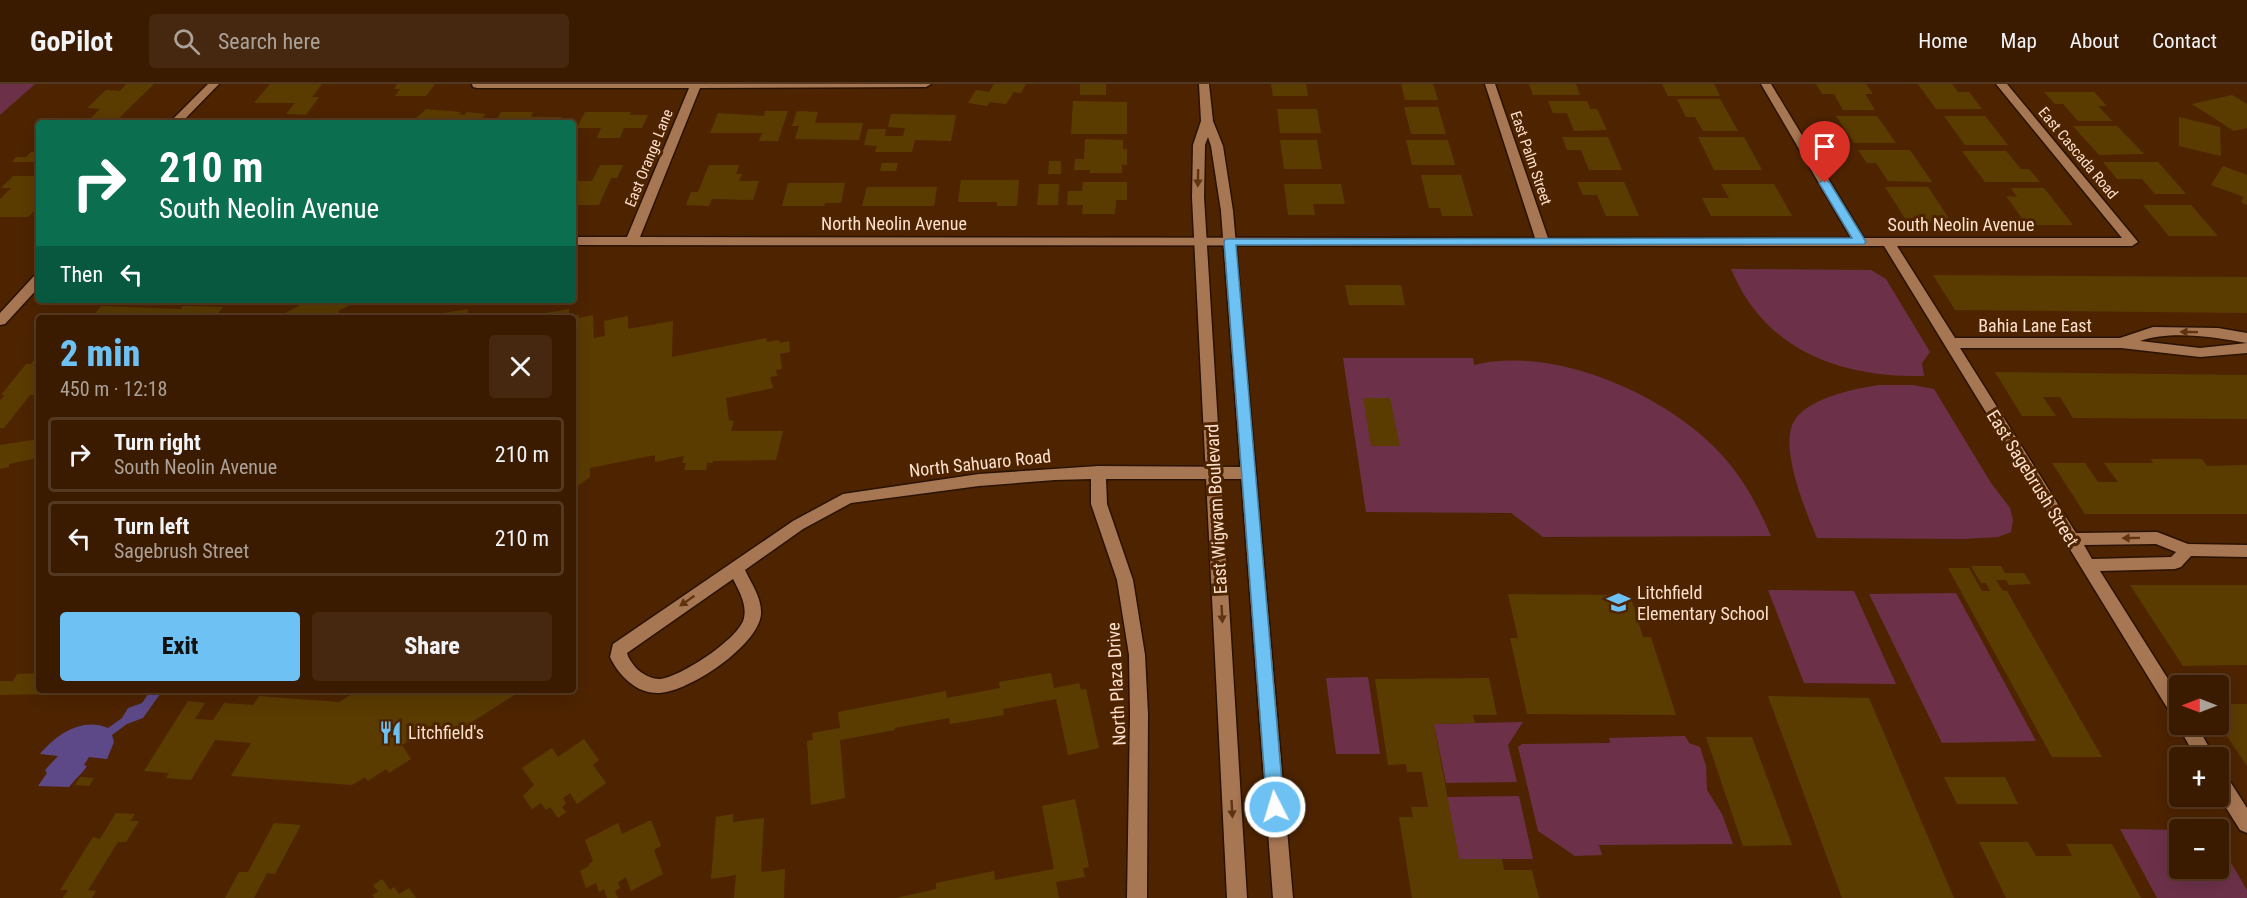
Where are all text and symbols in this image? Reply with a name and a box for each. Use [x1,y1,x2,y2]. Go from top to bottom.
search box [149,14,569,68]
text: GoPilot [30,25,113,58]
icon: search [170,25,203,58]
text: Search here [218,29,320,54]
text: Home [1918,29,1968,53]
text: Map [2001,29,2037,53]
text: About [2070,29,2119,53]
text: Contact [2152,29,2217,53]
street label: East Cascada Road [2034,103,2122,203]
street label: East Orange Lane [621,107,677,209]
street label: East Palm Street [1507,109,1555,207]
pin [1799,121,1850,183]
icon: arrive [1808,130,1841,163]
text: 210 m [159,143,264,192]
icon: right [60,144,138,222]
one-way arrow [1193,169,1203,188]
text: South Neolin Avenue [159,193,379,225]
street label: North Neolin Avenue [821,213,967,234]
street label: South Neolin Avenue [1888,214,2034,235]
icon: left [115,258,148,291]
text: Then [60,262,103,287]
street label: Bahia Lane East [1978,315,2092,336]
one-way arrow [2180,327,2199,337]
text: 2 min [60,333,140,375]
button: close [489,335,552,398]
text: 450 m · 12:18 [60,377,167,401]
street label: East Sagebrush Street [1983,406,2083,550]
street label: East Wigwam Boulevard [1201,423,1231,595]
text: Turn right [114,430,201,455]
icon: right [63,438,96,471]
text: 210 m [495,442,549,467]
street label: North Sahuaro Road [908,445,1052,481]
text: South Neolin Avenue [114,455,277,479]
text: Turn left [114,514,189,539]
icon: left [63,522,96,555]
text: 210 m [495,526,549,551]
one-way arrow [2121,534,2140,543]
text: Sagebrush Street [114,539,249,563]
place label: Litchfield Elementary School [1637,582,1769,624]
school or university icon: Litchfield Elementary School [1606,589,1632,615]
one-way arrow [680,595,696,607]
one-way arrow [1217,605,1226,624]
button: Exit [60,612,300,681]
button: Share [312,612,552,681]
street label: North Plaza Drive [1102,622,1130,746]
north arrow [2169,675,2229,735]
map controls [2169,675,2229,879]
restaurant icon: Litchfield's [377,719,403,745]
place label: Litchfield's [408,722,484,743]
button: + [2169,747,2229,807]
position arrow [1243,775,1307,839]
one-way arrow [1228,800,1237,819]
button: − [2169,819,2229,879]

